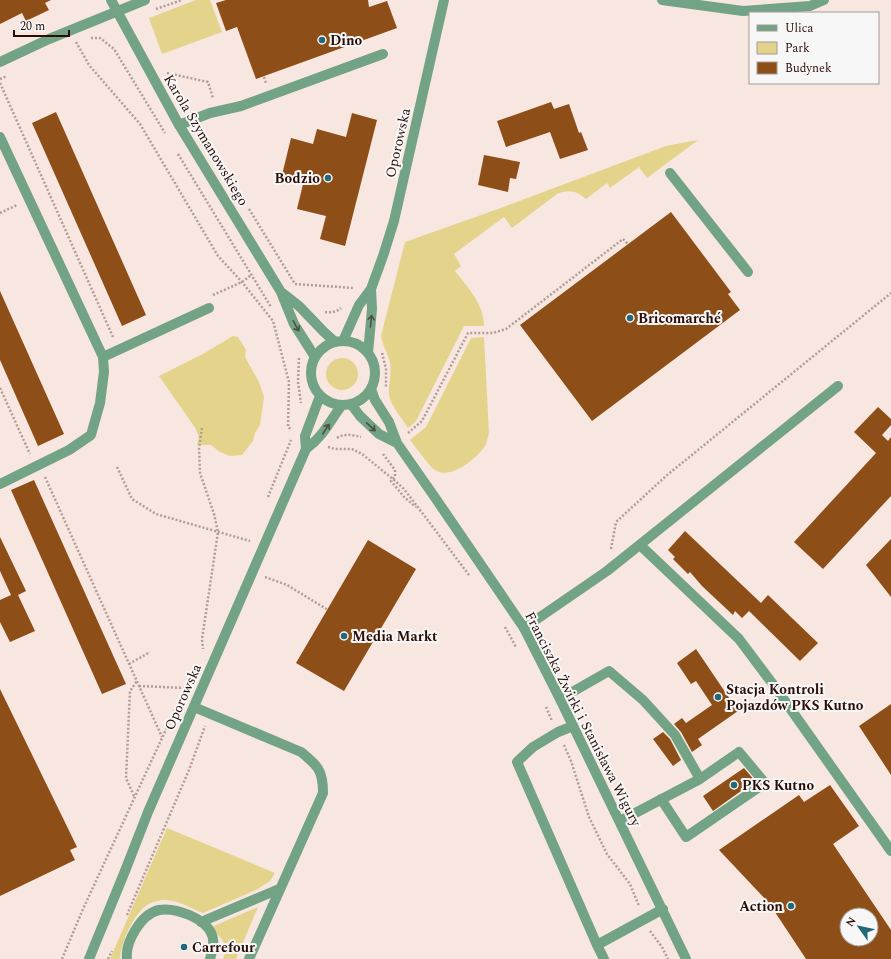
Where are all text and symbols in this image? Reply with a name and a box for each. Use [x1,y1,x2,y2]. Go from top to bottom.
scale bar [14,12,69,38]
legend [749,12,879,84]
text: 20 m [20,17,45,36]
text: Ulica [785,19,814,38]
place label: Dino [330,30,363,51]
marker: Dino [317,35,327,45]
text: Park [785,39,810,58]
text: Budynek [785,59,832,78]
street label: Karola Szymanowskiego [158,70,254,210]
street label: Oporowska [380,106,416,180]
place label: Bodzio [275,168,320,189]
marker: Bodzio [323,173,333,183]
place label: Bricomarché [638,308,721,329]
marker: Bricomarché [625,313,635,323]
one-way arrow [367,315,375,328]
one-way arrow [292,320,300,332]
one-way arrow [366,422,376,431]
one-way arrow [322,423,330,435]
street label: Franciszka Żwirki i Stanisława Wigury [520,608,647,831]
place label: Media Markt [352,626,438,647]
marker: Media Markt [339,631,349,641]
street label: Oporowska [159,660,207,734]
place label: Stacja Kontroli Pojazdów PKS Kutno [726,679,864,716]
marker: Stacja Kontroli Pojazdów PKS Kutno [713,692,723,702]
place label: PKS Kutno [742,775,814,796]
marker: PKS Kutno [729,780,739,790]
place label: Action [739,896,783,917]
marker: Action [786,901,796,911]
north arrow [839,907,879,947]
text: N [841,913,861,930]
place label: Carrefour [192,937,255,958]
marker: Carrefour [179,942,189,952]

